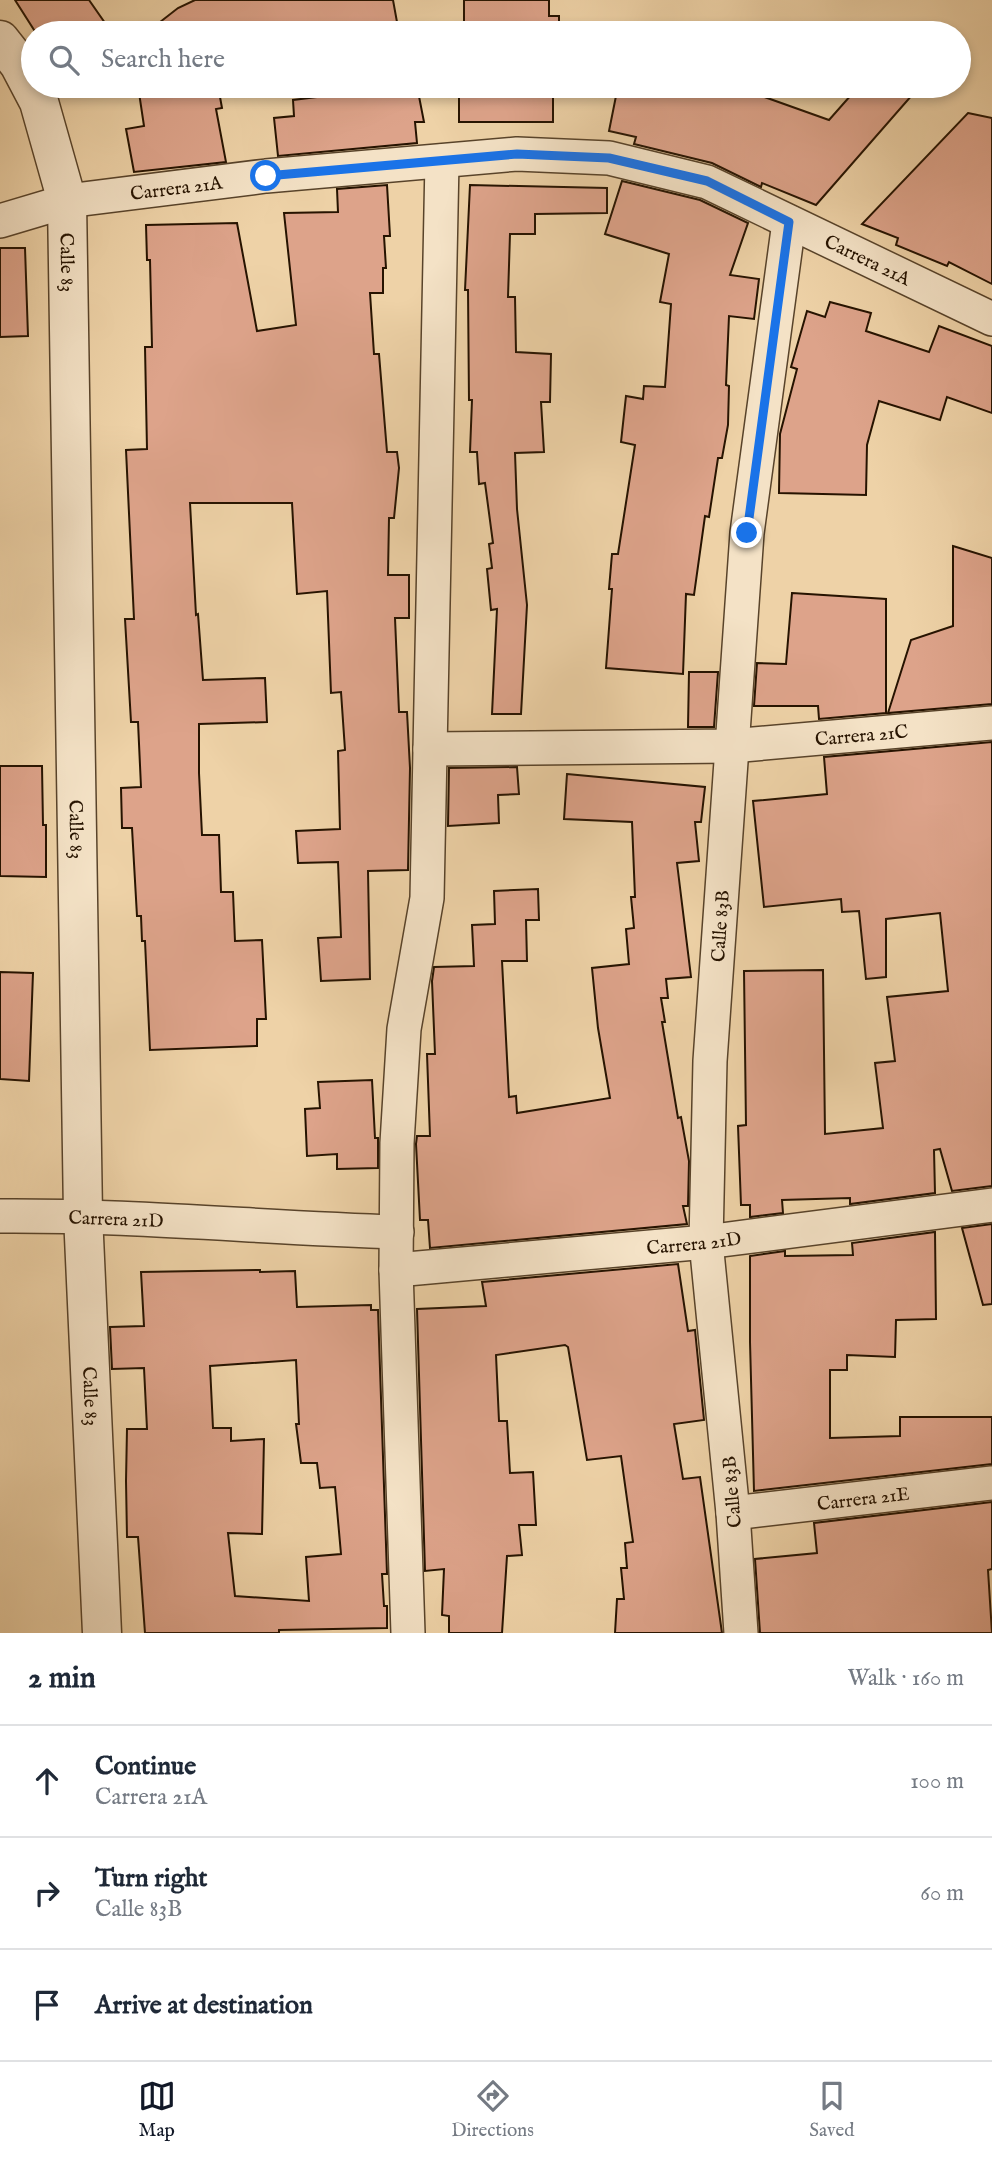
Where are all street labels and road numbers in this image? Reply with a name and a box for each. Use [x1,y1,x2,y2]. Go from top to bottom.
street label: Carrera 21A [129,171,225,207]
street label: Carrera 21A [820,230,915,293]
street label: Calle 83 [54,233,78,293]
street label: Carrera 21C [814,720,909,753]
street label: Calle 83 [62,800,87,860]
street label: Calle 83B [707,889,736,963]
street label: Carrera 21D [68,1207,164,1234]
street label: Carrera 21D [646,1228,743,1261]
street label: Calle 83 [76,1366,103,1427]
street label: Calle 83B [718,1455,748,1529]
street label: Carrera 21E [816,1483,911,1517]

